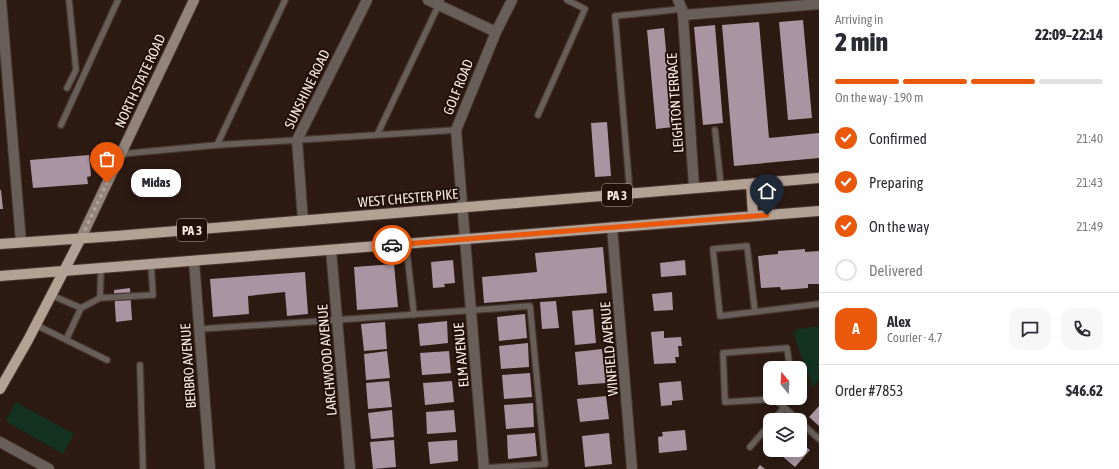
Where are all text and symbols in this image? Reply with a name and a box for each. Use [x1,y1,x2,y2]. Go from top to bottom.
text: Arriving in [835,12,883,27]
text: 22:09–22:14 [1035,26,1103,43]
text: 2 min [835,27,888,57]
street label: NORTH STATE ROAD [111,32,169,130]
street label: SUNSHINE ROAD [281,47,333,131]
street label: LEIGHTON TERRACE [664,53,686,153]
street label: GOLF ROAD [440,57,476,117]
text: On the way · 190 m [835,90,923,105]
icon: check [835,127,857,149]
text: Confirmed [869,130,927,147]
text: 21:40 [1076,131,1103,146]
pin [90,142,124,183]
icon: bag [96,148,118,170]
callout: Midas [131,169,181,197]
icon: check [835,171,857,193]
pin [750,174,784,215]
text: Preparing [869,174,923,191]
text: Midas [142,175,170,190]
text: 21:43 [1076,175,1103,190]
icon: home [756,180,778,202]
road number: PA 3 [602,184,632,206]
street label: WEST CHESTER PIKE [357,186,459,210]
icon: check [835,215,857,237]
text: On the way [869,218,930,235]
road number: PA 3 [177,219,207,241]
text: 21:49 [1076,219,1103,234]
courier [372,225,412,265]
icon: car [381,234,403,256]
text: Delivered [869,262,923,279]
street label: WINFIELD AVENUE [597,301,621,397]
street label: LARCHWOOD AVENUE [314,304,340,416]
button: chat [1009,308,1051,350]
button: phone [1061,308,1103,350]
text: Alex [887,313,911,330]
text: A [852,320,860,337]
street label: ELM AVENUE [450,322,472,388]
street label: BERBRO AVENUE [177,323,199,409]
text: Courier · 4.7 [887,330,943,345]
north arrow [763,361,807,405]
map controls [763,361,807,457]
text: Order #7853 [835,382,903,399]
text: $46.62 [1066,382,1103,399]
button: layers [763,413,807,457]

